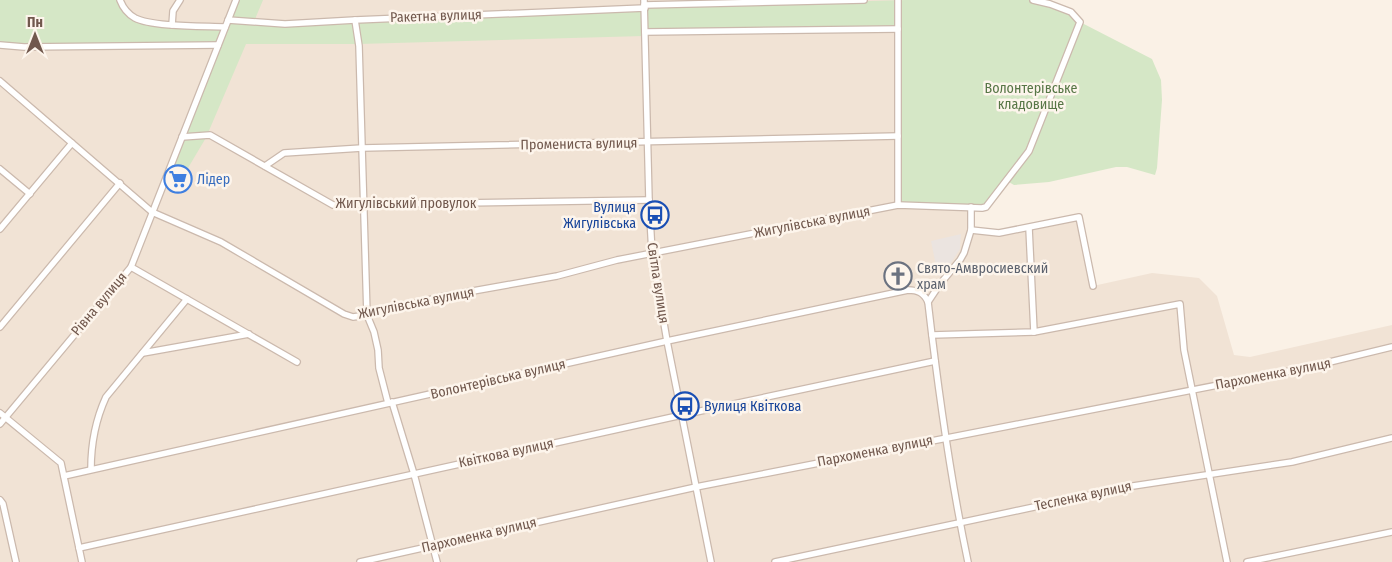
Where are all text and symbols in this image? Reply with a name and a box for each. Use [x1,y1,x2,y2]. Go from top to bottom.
street label: Ракетна вулиця [390,6,482,26]
north arrow [10,10,60,60]
text: Пн [27,14,43,31]
park label: Волонтерівське кладовище [985,80,1078,113]
street label: Промениста вулиця [520,134,638,154]
supermarket icon: Лідер [163,164,193,194]
place label: Лідер [197,171,230,188]
street label: Жигулівський провулок [336,195,477,212]
place label: Вулиця Жигулівська [563,199,636,232]
bus stop icon: Вулиця Жигулівська [640,200,670,230]
street label: Жигулівська вулиця [752,202,872,242]
street label: Світла вулиця [643,241,673,325]
place label: Свято-Амвросиевский храм [917,260,1048,293]
church icon: Свято-Амвросиевский храм [883,261,913,291]
street label: Рівна вулиця [68,269,130,339]
street label: Жигулівська вулиця [356,283,476,323]
street label: Пархоменка вулиця [1214,354,1332,394]
street label: Волонтерівська вулиця [429,355,567,403]
bus stop icon: Вулиця Квіткова [670,391,700,421]
place label: Вулиця Квіткова [704,398,802,415]
street label: Пархоменка вулиця [816,431,934,471]
street label: Квіткова вулиця [457,435,555,471]
street label: Тесленка вулиця [1033,477,1133,515]
street label: Пархоменка вулиця [420,514,538,556]

